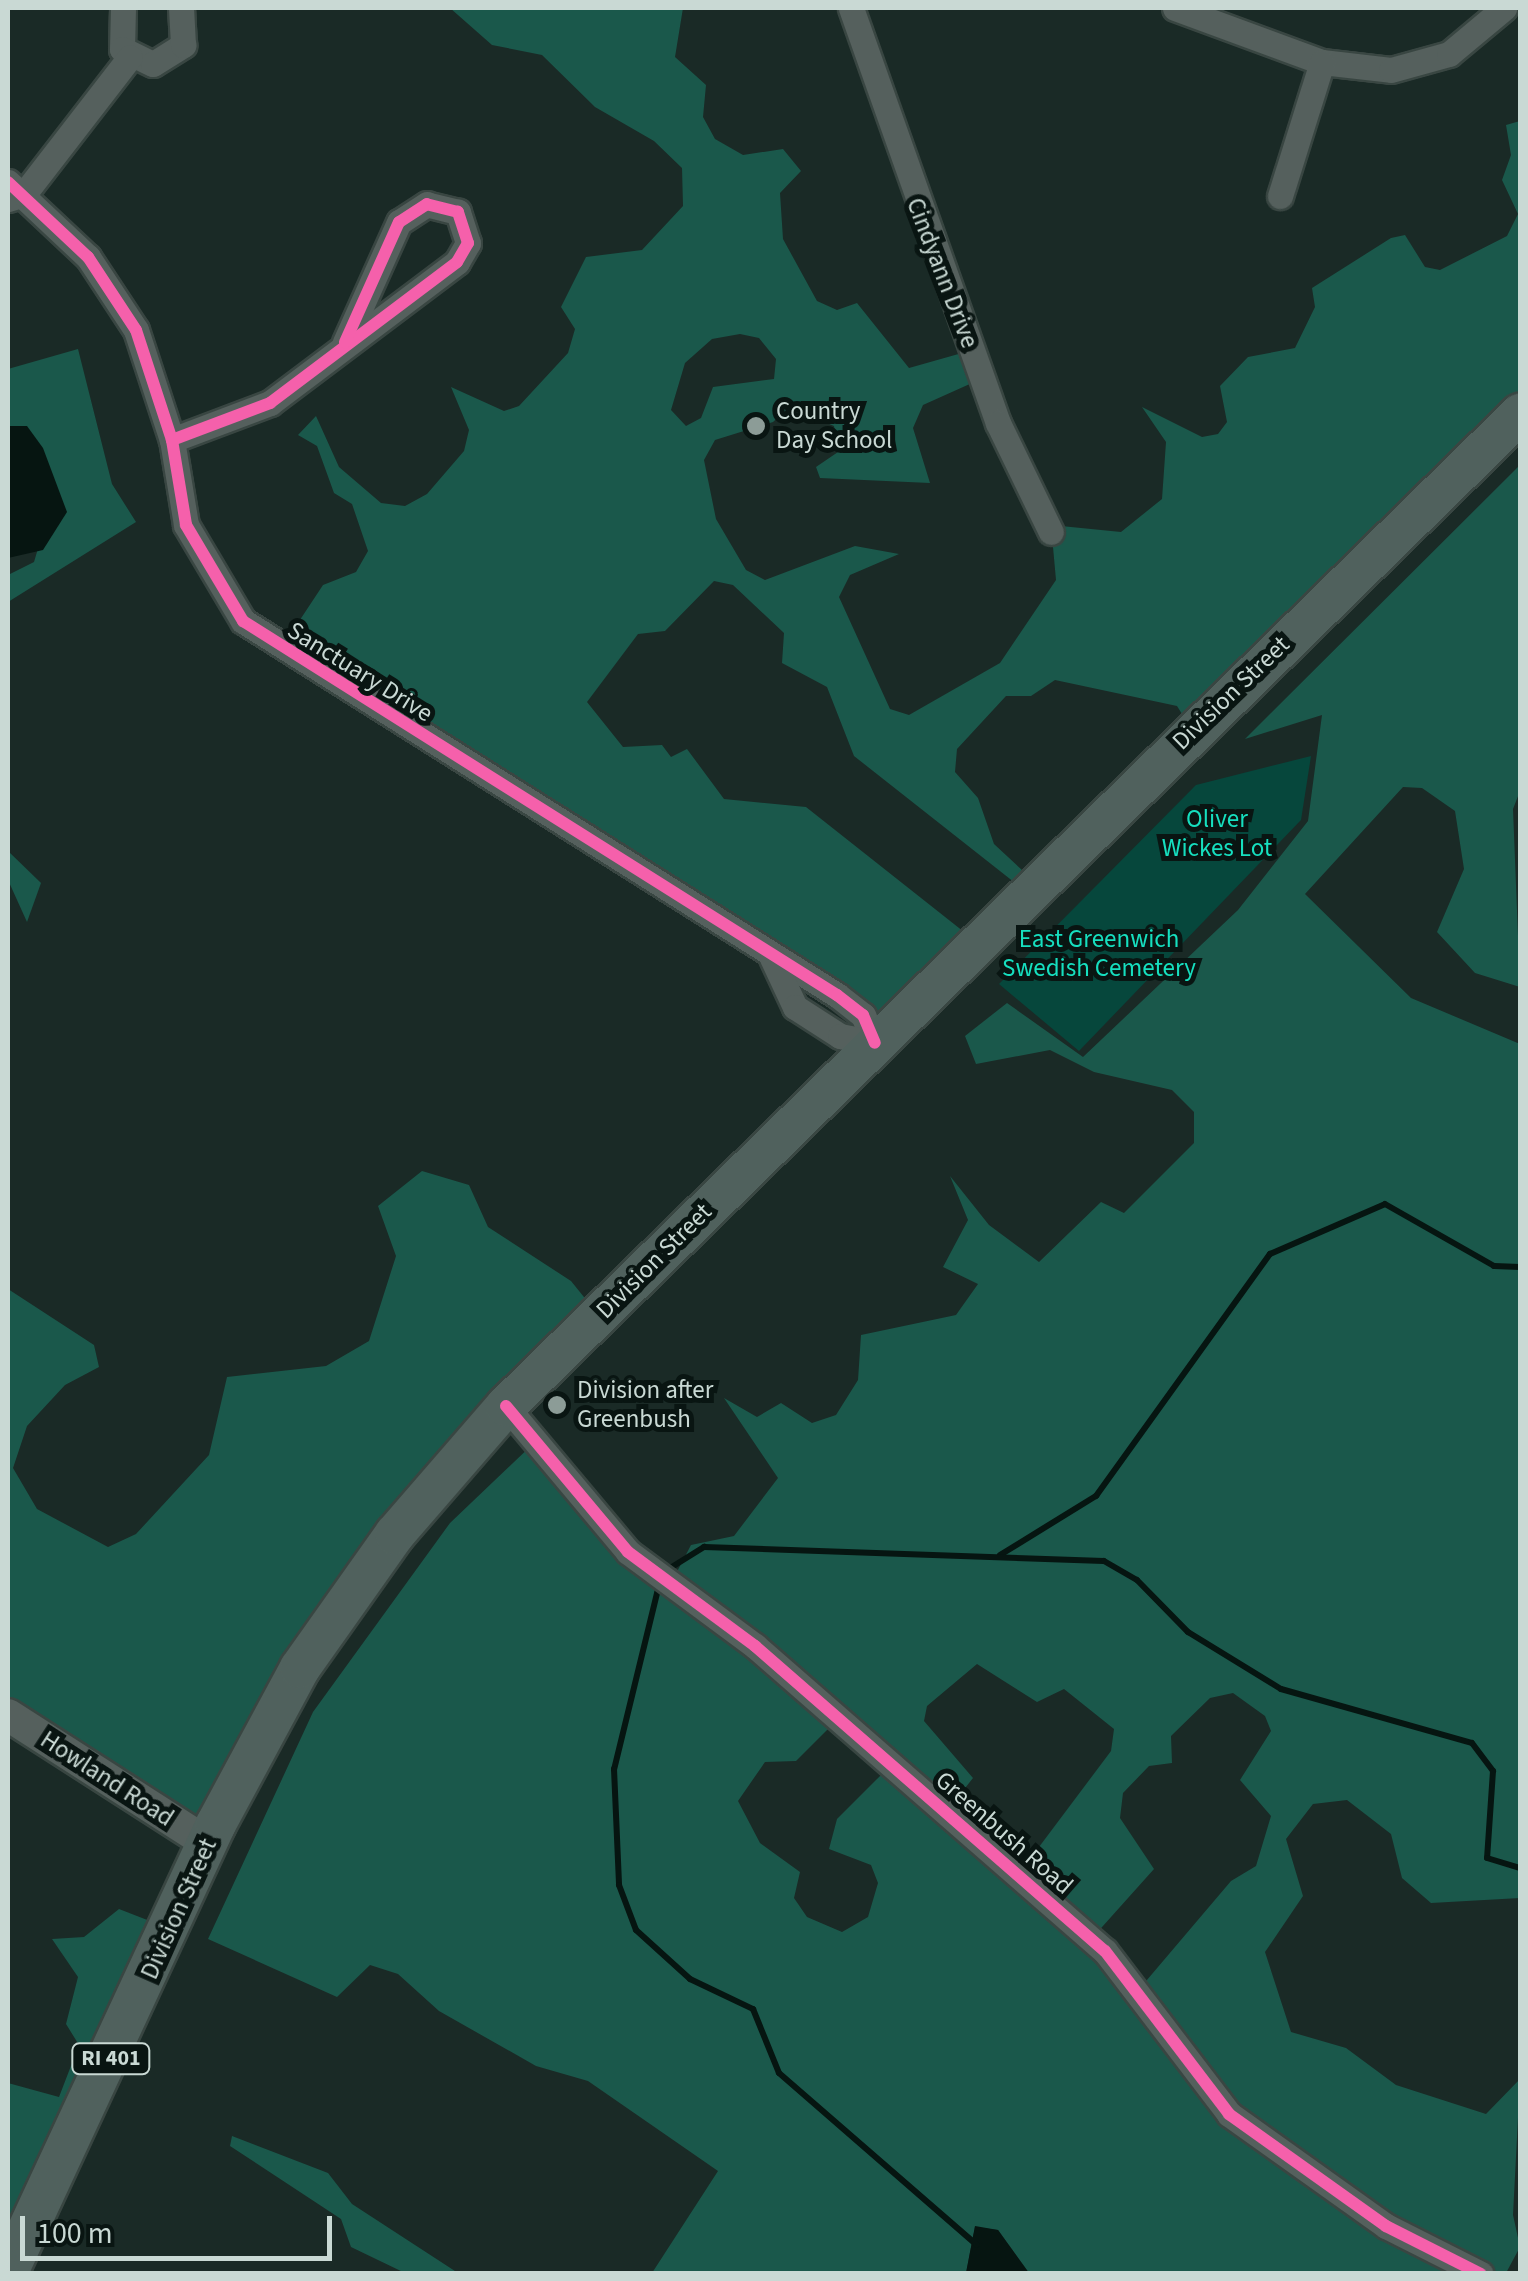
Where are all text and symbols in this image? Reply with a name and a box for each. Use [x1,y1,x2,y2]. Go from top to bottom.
street label: Cindyann Drive [900,194,984,352]
place label: Country Day School [776,397,892,456]
marker: Country Day School [745,415,767,437]
street label: Sanctuary Drive [282,615,438,729]
street label: Division Street [1166,630,1296,756]
park label: Oliver Wickes Lot [1162,805,1272,864]
park label: East Greenwich Swedish Cemetery [1002,925,1196,984]
street label: Division Street [590,1197,718,1325]
place label: Division after Greenbush [577,1376,713,1435]
marker: Division after Greenbush [546,1394,568,1416]
street label: Howland Road [35,1725,179,1833]
street label: Greenbush Road [929,1765,1079,1901]
street label: Division Street [135,1834,223,1984]
road number: RI 401 [71,2042,151,2076]
scale bar [25,2196,338,2258]
text: 100 m [37,2212,113,2255]

